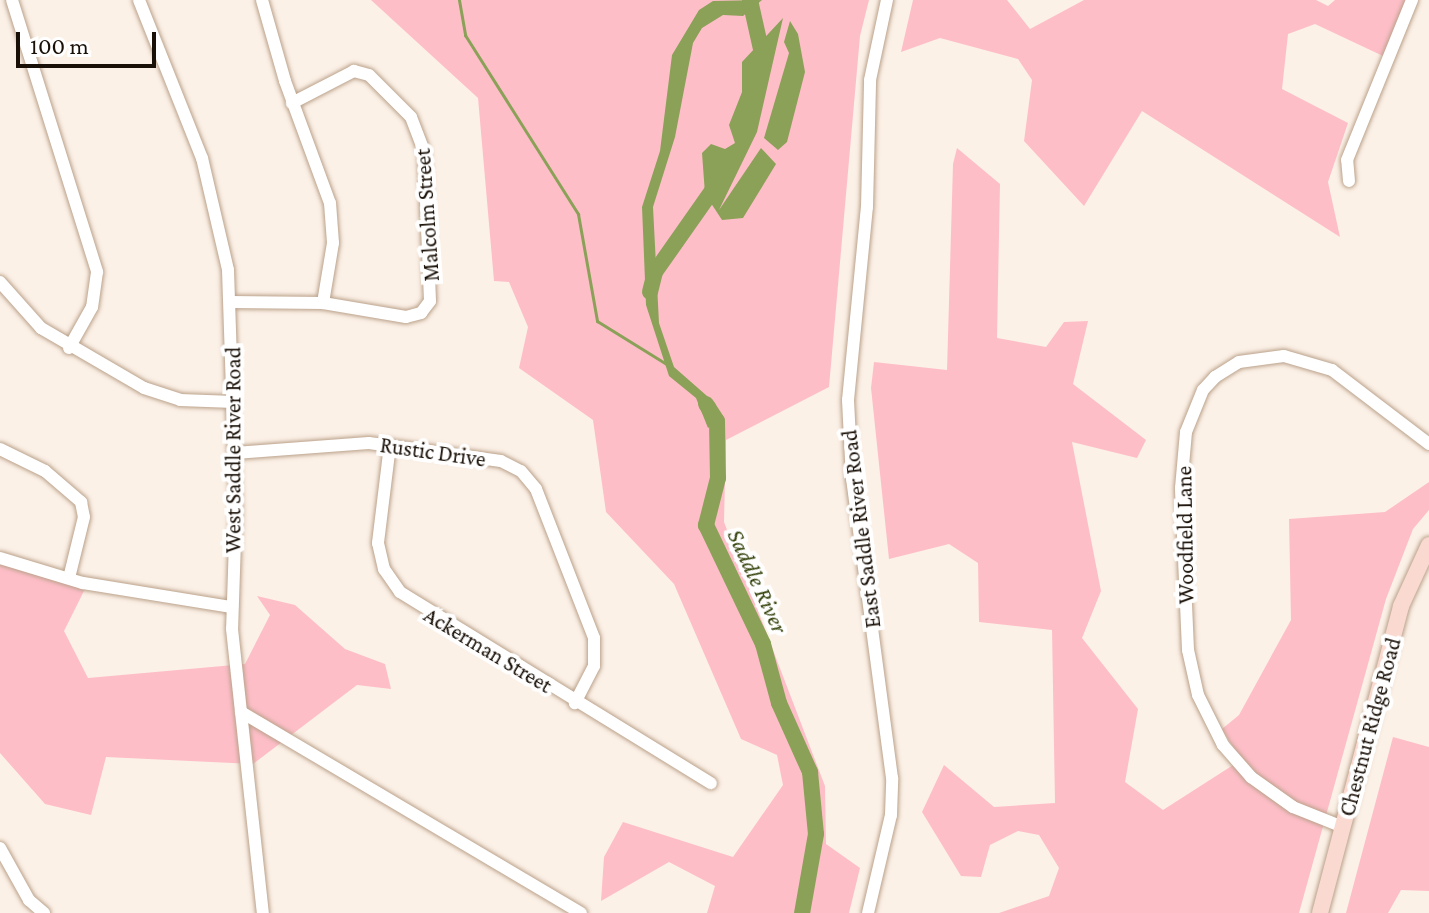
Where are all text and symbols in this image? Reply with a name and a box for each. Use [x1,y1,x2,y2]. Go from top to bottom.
scale bar [20,16,160,66]
text: 100 m [30,32,89,59]
street label: Malcolm Street [409,148,445,282]
street label: West Saddle River Road [220,347,246,553]
street label: East Saddle River Road [836,428,886,630]
street label: Rustic Drive [378,432,488,472]
street label: Woodfield Lane [1171,466,1199,604]
water label: Saddle River [721,524,795,638]
street label: Ackerman Street [419,601,557,699]
street label: Chestnut Ridge Road [1333,635,1407,819]

